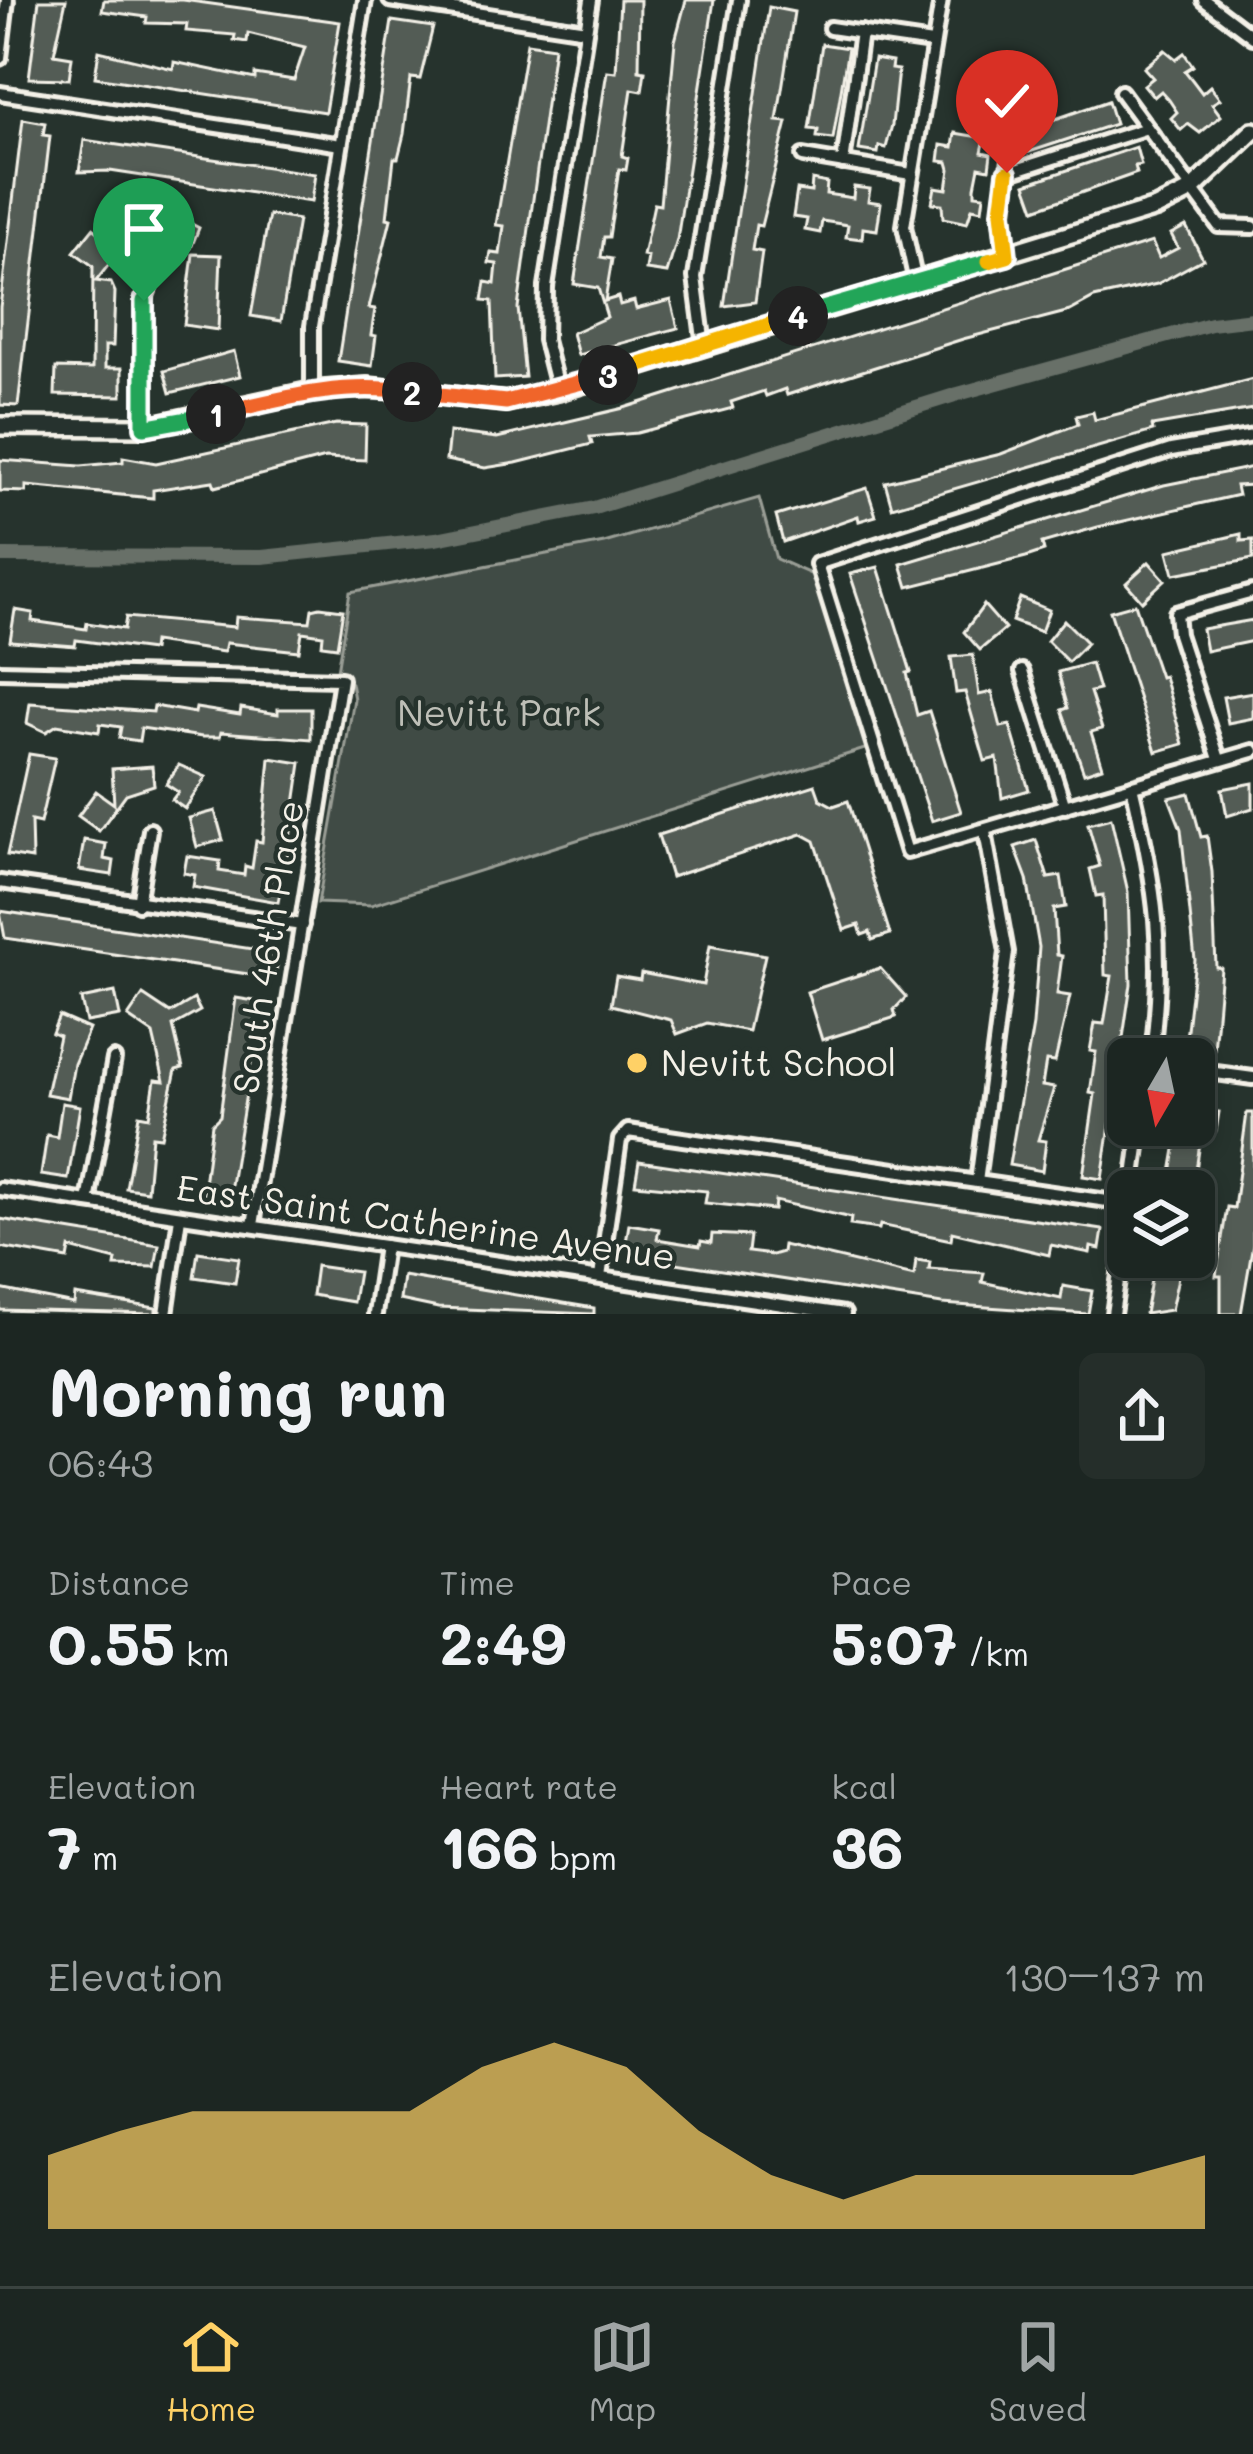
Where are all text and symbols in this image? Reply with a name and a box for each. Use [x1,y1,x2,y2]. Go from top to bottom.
pin [956,50,1058,173]
icon: check [974,68,1040,134]
pin [93,178,195,301]
icon: arrive [111,196,177,262]
pin: 4 [768,286,828,346]
text: 4 [788,294,808,337]
pin: 3 [578,345,638,405]
text: 3 [598,353,618,396]
pin: 2 [382,362,442,422]
text: 2 [403,370,421,413]
pin: 1 [186,384,246,444]
text: 1 [209,392,223,435]
park label: Nevitt Park [397,688,601,735]
street label: South 46th Place [220,797,313,1097]
place label: Nevitt School [661,1038,897,1085]
north arrow [1107,1038,1215,1146]
map controls [1107,1038,1215,1278]
marker: Nevitt School [624,1050,650,1076]
street label: East Saint Catherine Avenue [174,1162,678,1279]
button: layers [1107,1170,1215,1278]
text: Morning run [48,1348,447,1434]
button: share [1079,1353,1205,1479]
text: 06:43 [48,1436,153,1487]
text: Distance [48,1560,190,1603]
text: Time [440,1560,515,1603]
text: Pace [831,1560,912,1603]
text: 0.55 [48,1603,175,1681]
text: 2:49 [440,1603,566,1681]
text: 5:07 [831,1603,957,1681]
text: km [175,1631,230,1674]
text: /km [957,1631,1029,1674]
text: Elevation [48,1764,196,1807]
text: Heart rate [440,1764,618,1807]
text: kcal [831,1764,897,1807]
text: 7 [48,1807,81,1885]
text: 166 [440,1807,539,1885]
text: 36 [831,1807,904,1885]
text: m [81,1835,118,1878]
text: bpm [539,1835,617,1878]
text: Elevation [48,1950,223,2001]
text: 130–137 m [1003,1950,1205,2001]
tab: Home [166,2314,256,2429]
tab: Map [589,2314,656,2429]
tab: Saved [989,2314,1087,2429]

